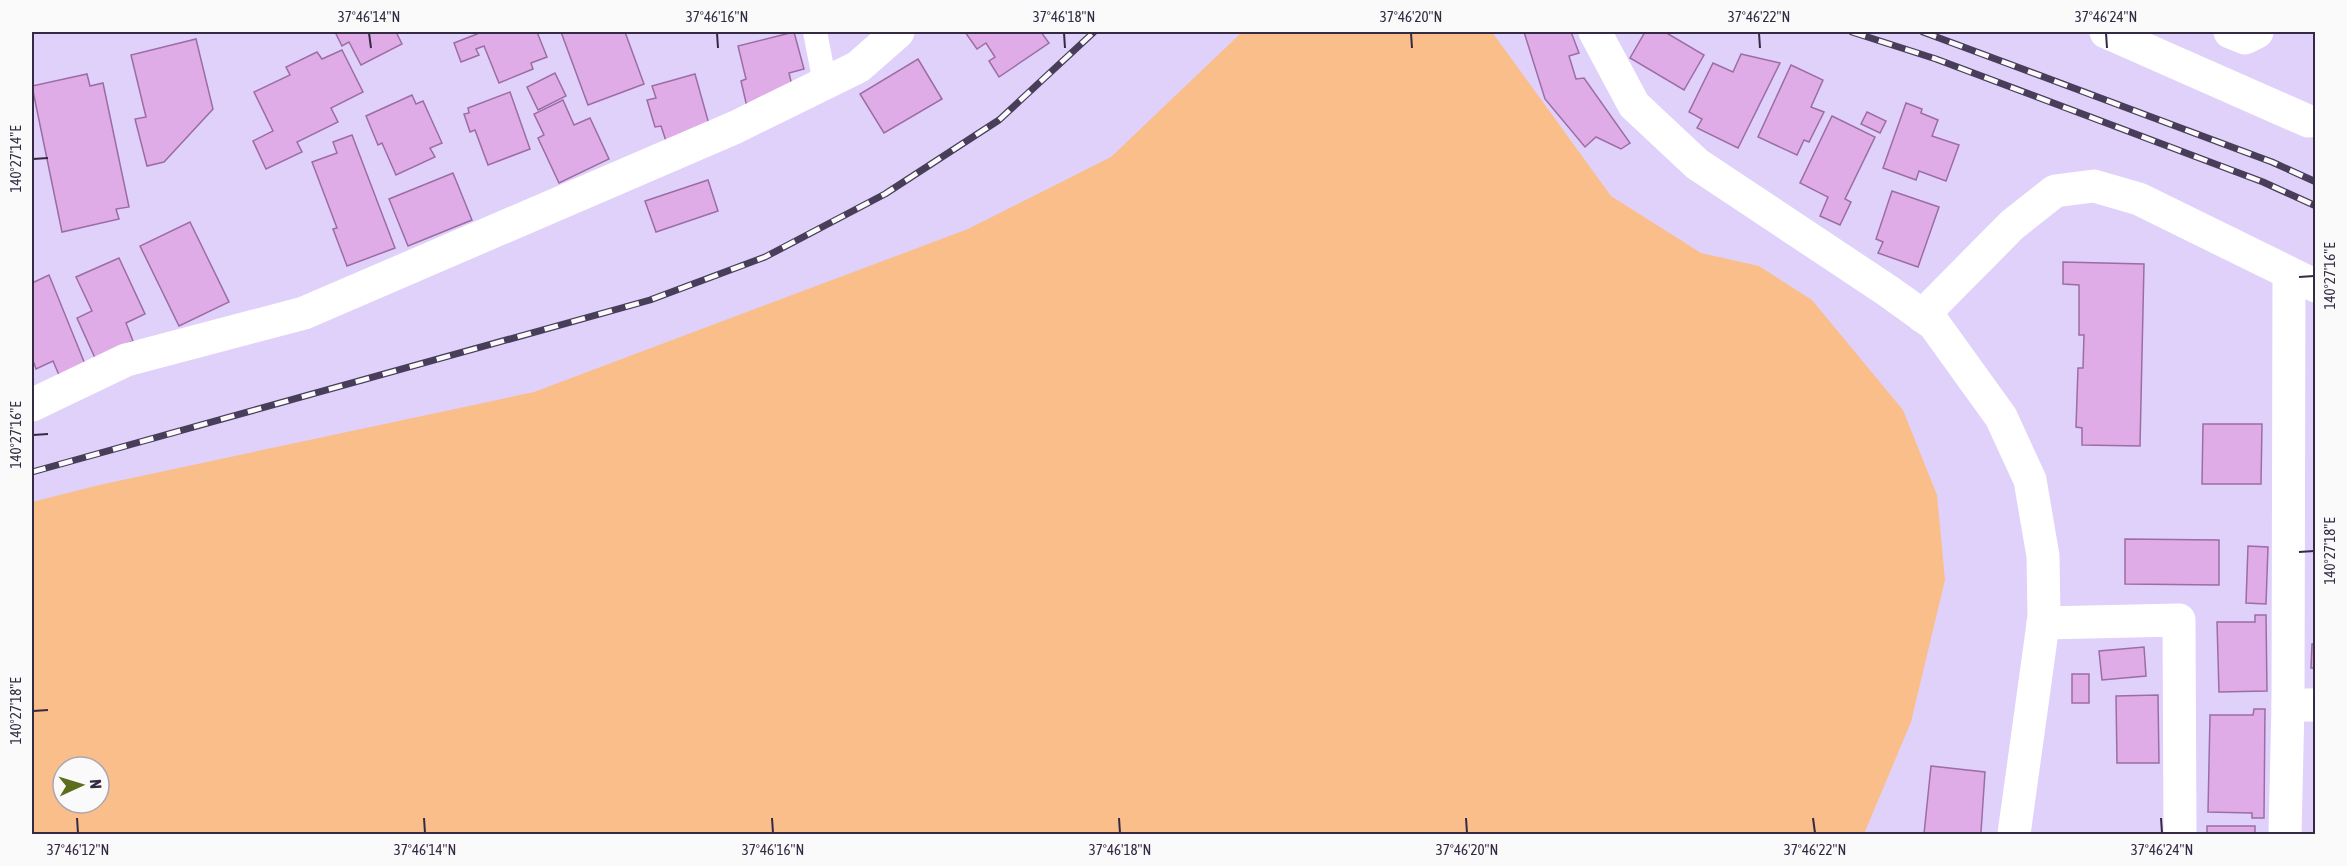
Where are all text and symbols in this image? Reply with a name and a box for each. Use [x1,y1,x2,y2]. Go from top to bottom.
text: 37°46'14"N [338,8,400,25]
text: 37°46'16"N [686,8,748,25]
text: 37°46'18"N [1033,8,1095,25]
text: 37°46'20"N [1380,8,1442,25]
text: 37°46'22"N [1728,8,1790,25]
text: 37°46'24"N [2075,8,2137,25]
text: 140°27'14"E [7,125,24,193]
text: 140°27'16"E [2321,242,2338,310]
text: 140°27'16"E [7,401,24,469]
text: 140°27'18"E [2321,517,2338,585]
text: 140°27'18"E [7,677,24,745]
north arrow [51,755,111,815]
text: N [87,779,105,789]
text: 37°46'12"N [47,841,109,858]
text: 37°46'14"N [394,841,456,858]
text: 37°46'16"N [742,841,804,858]
text: 37°46'18"N [1089,841,1151,858]
text: 37°46'20"N [1436,841,1498,858]
text: 37°46'22"N [1784,841,1846,858]
text: 37°46'24"N [2131,841,2193,858]

